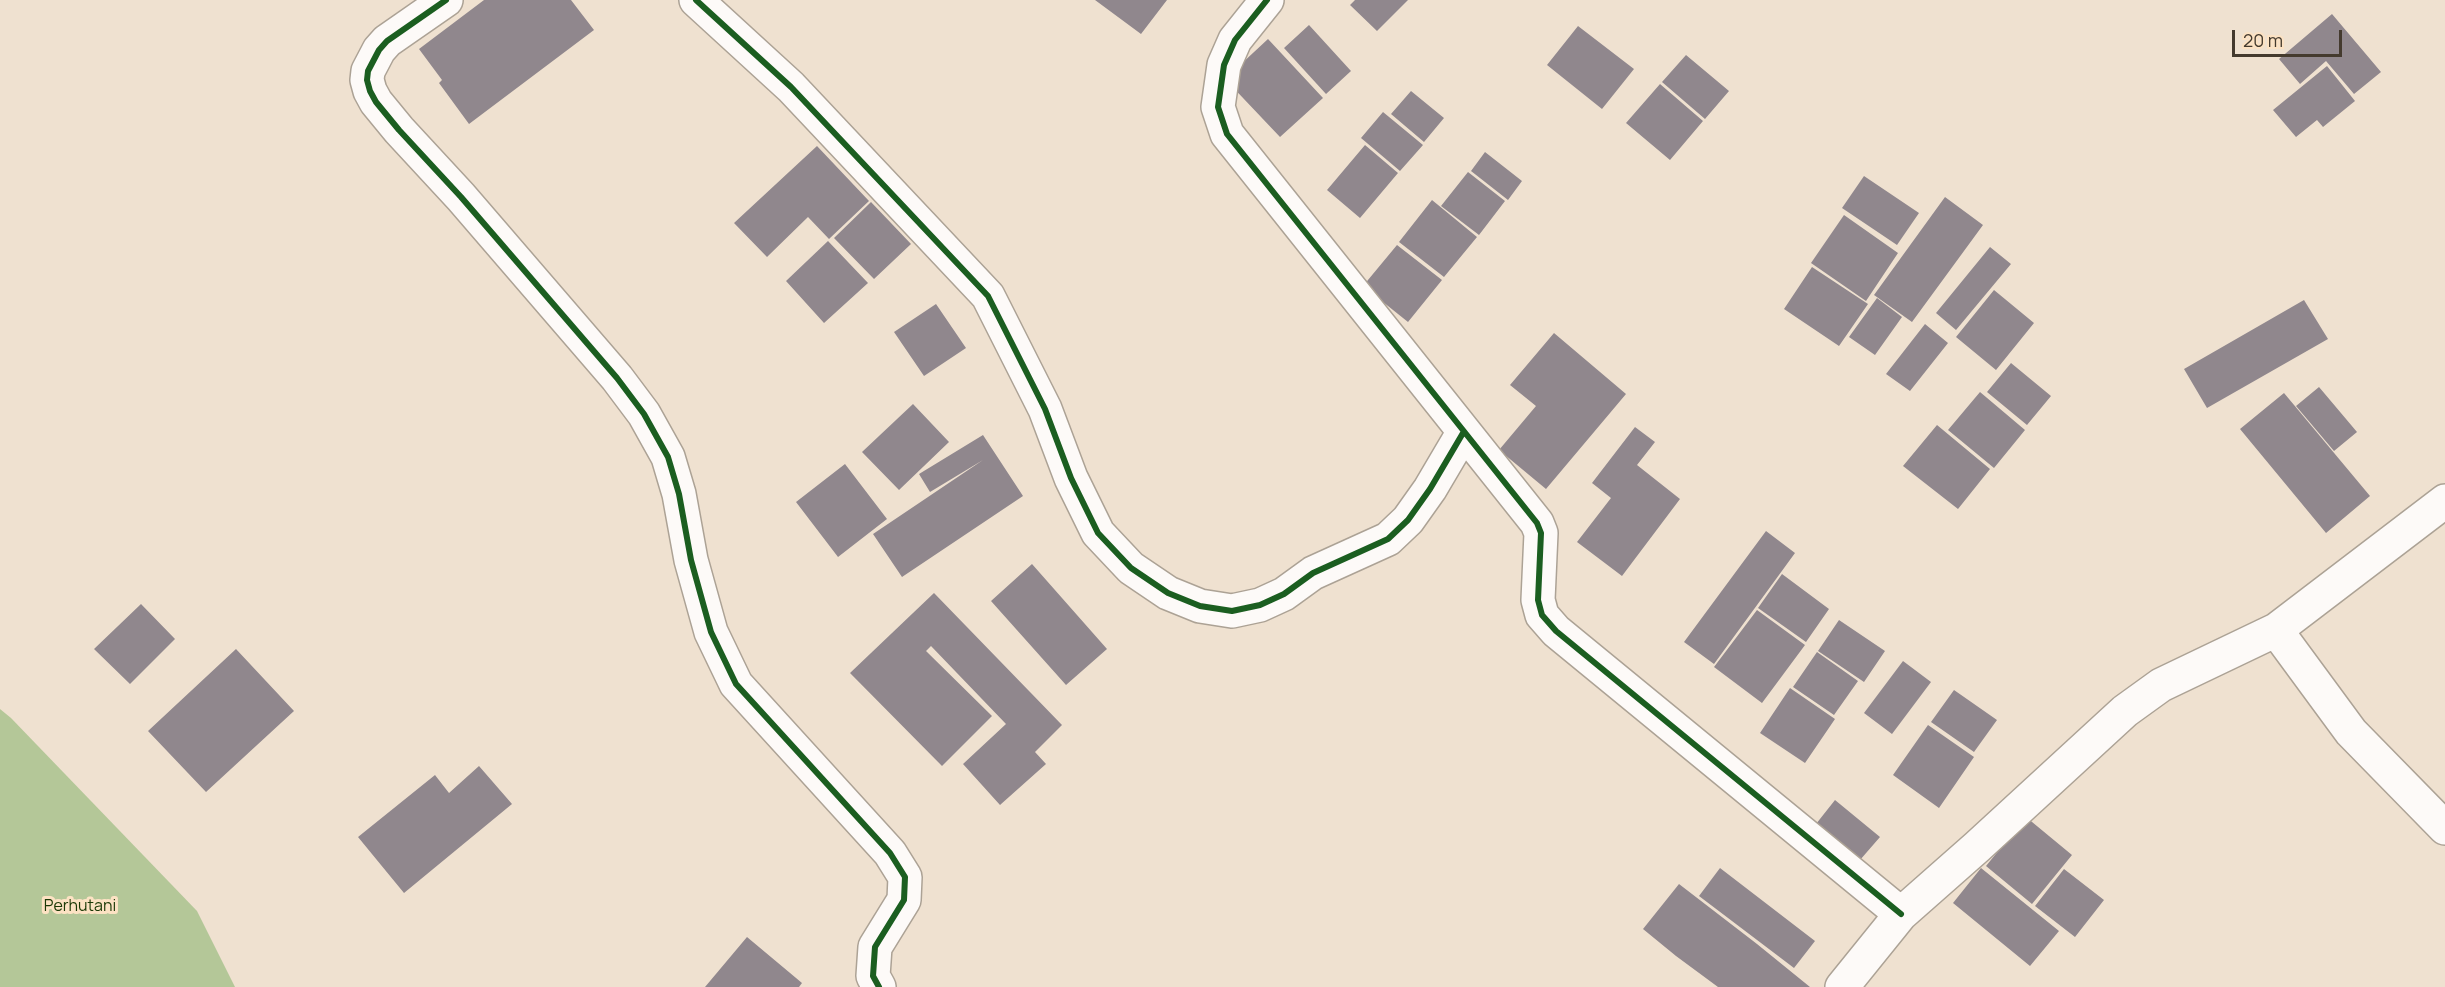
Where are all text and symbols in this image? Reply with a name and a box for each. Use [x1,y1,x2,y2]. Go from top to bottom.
scale bar [2235,18,2344,56]
text: 20 m [2243,28,2283,52]
park label: Perhutani [44,897,116,917]

